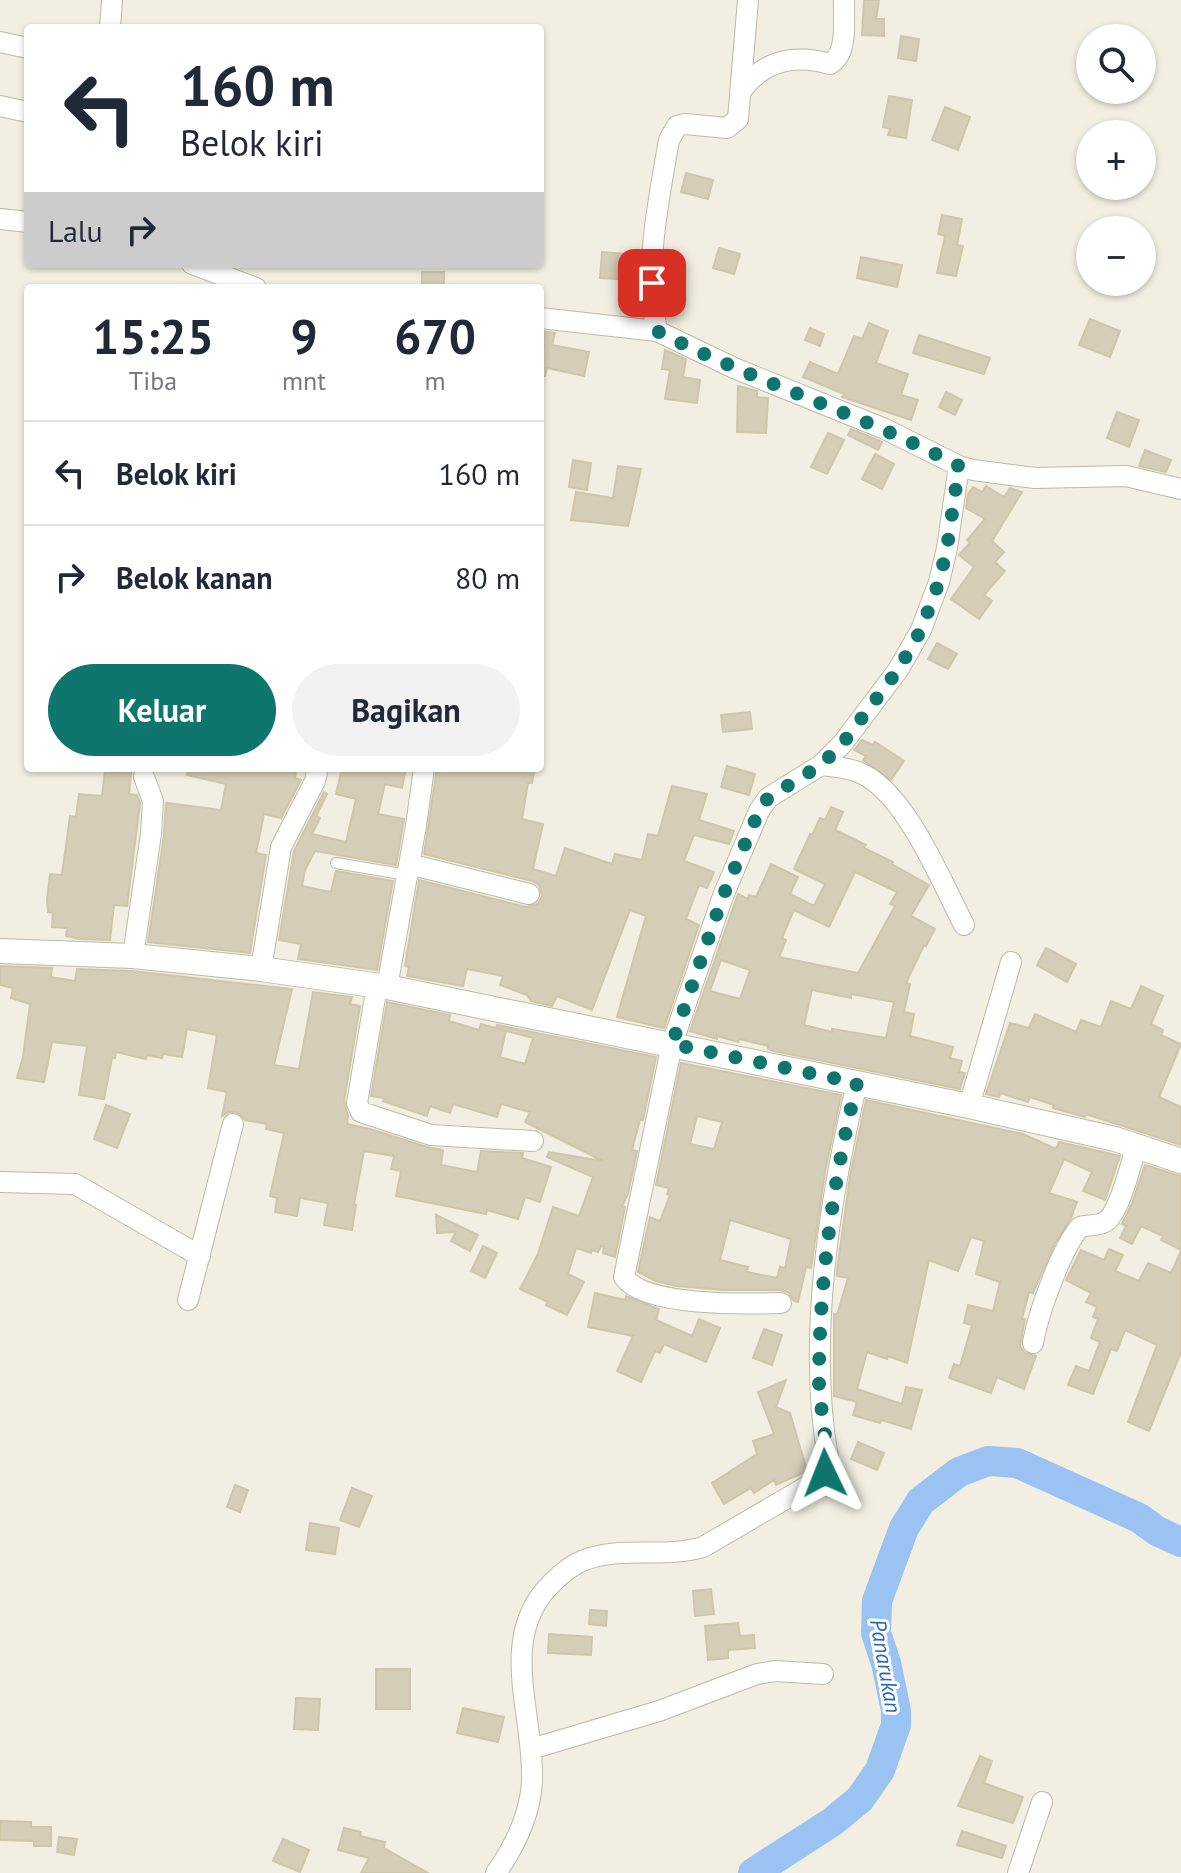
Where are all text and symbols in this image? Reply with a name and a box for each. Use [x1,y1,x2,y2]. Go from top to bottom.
map controls [1076,24,1156,296]
button: search [1076,24,1156,104]
text: 160 m [180,49,335,121]
icon: left [48,56,152,160]
text: Belok kiri [180,119,324,166]
button: + [1076,120,1156,200]
icon: right [119,208,163,252]
text: Lalu [48,211,103,250]
button: − [1076,216,1156,296]
pin [618,249,686,317]
icon: arrive [630,261,674,305]
text: 15:25 [92,305,214,367]
text: 9 [290,305,318,367]
text: 670 [394,305,476,367]
text: Tiba [129,364,177,397]
text: mnt [282,364,326,397]
text: m [424,364,446,397]
icon: left [48,451,92,495]
text: Belok kiri [116,454,237,493]
text: 160 m [439,454,520,493]
icon: right [48,555,92,599]
text: Belok kanan [116,558,273,597]
text: 80 m [455,558,520,597]
button: Keluar [48,664,276,756]
button: Bagikan [292,664,520,756]
position arrow [783,1431,867,1515]
water label: Panarukan [864,1617,908,1715]

